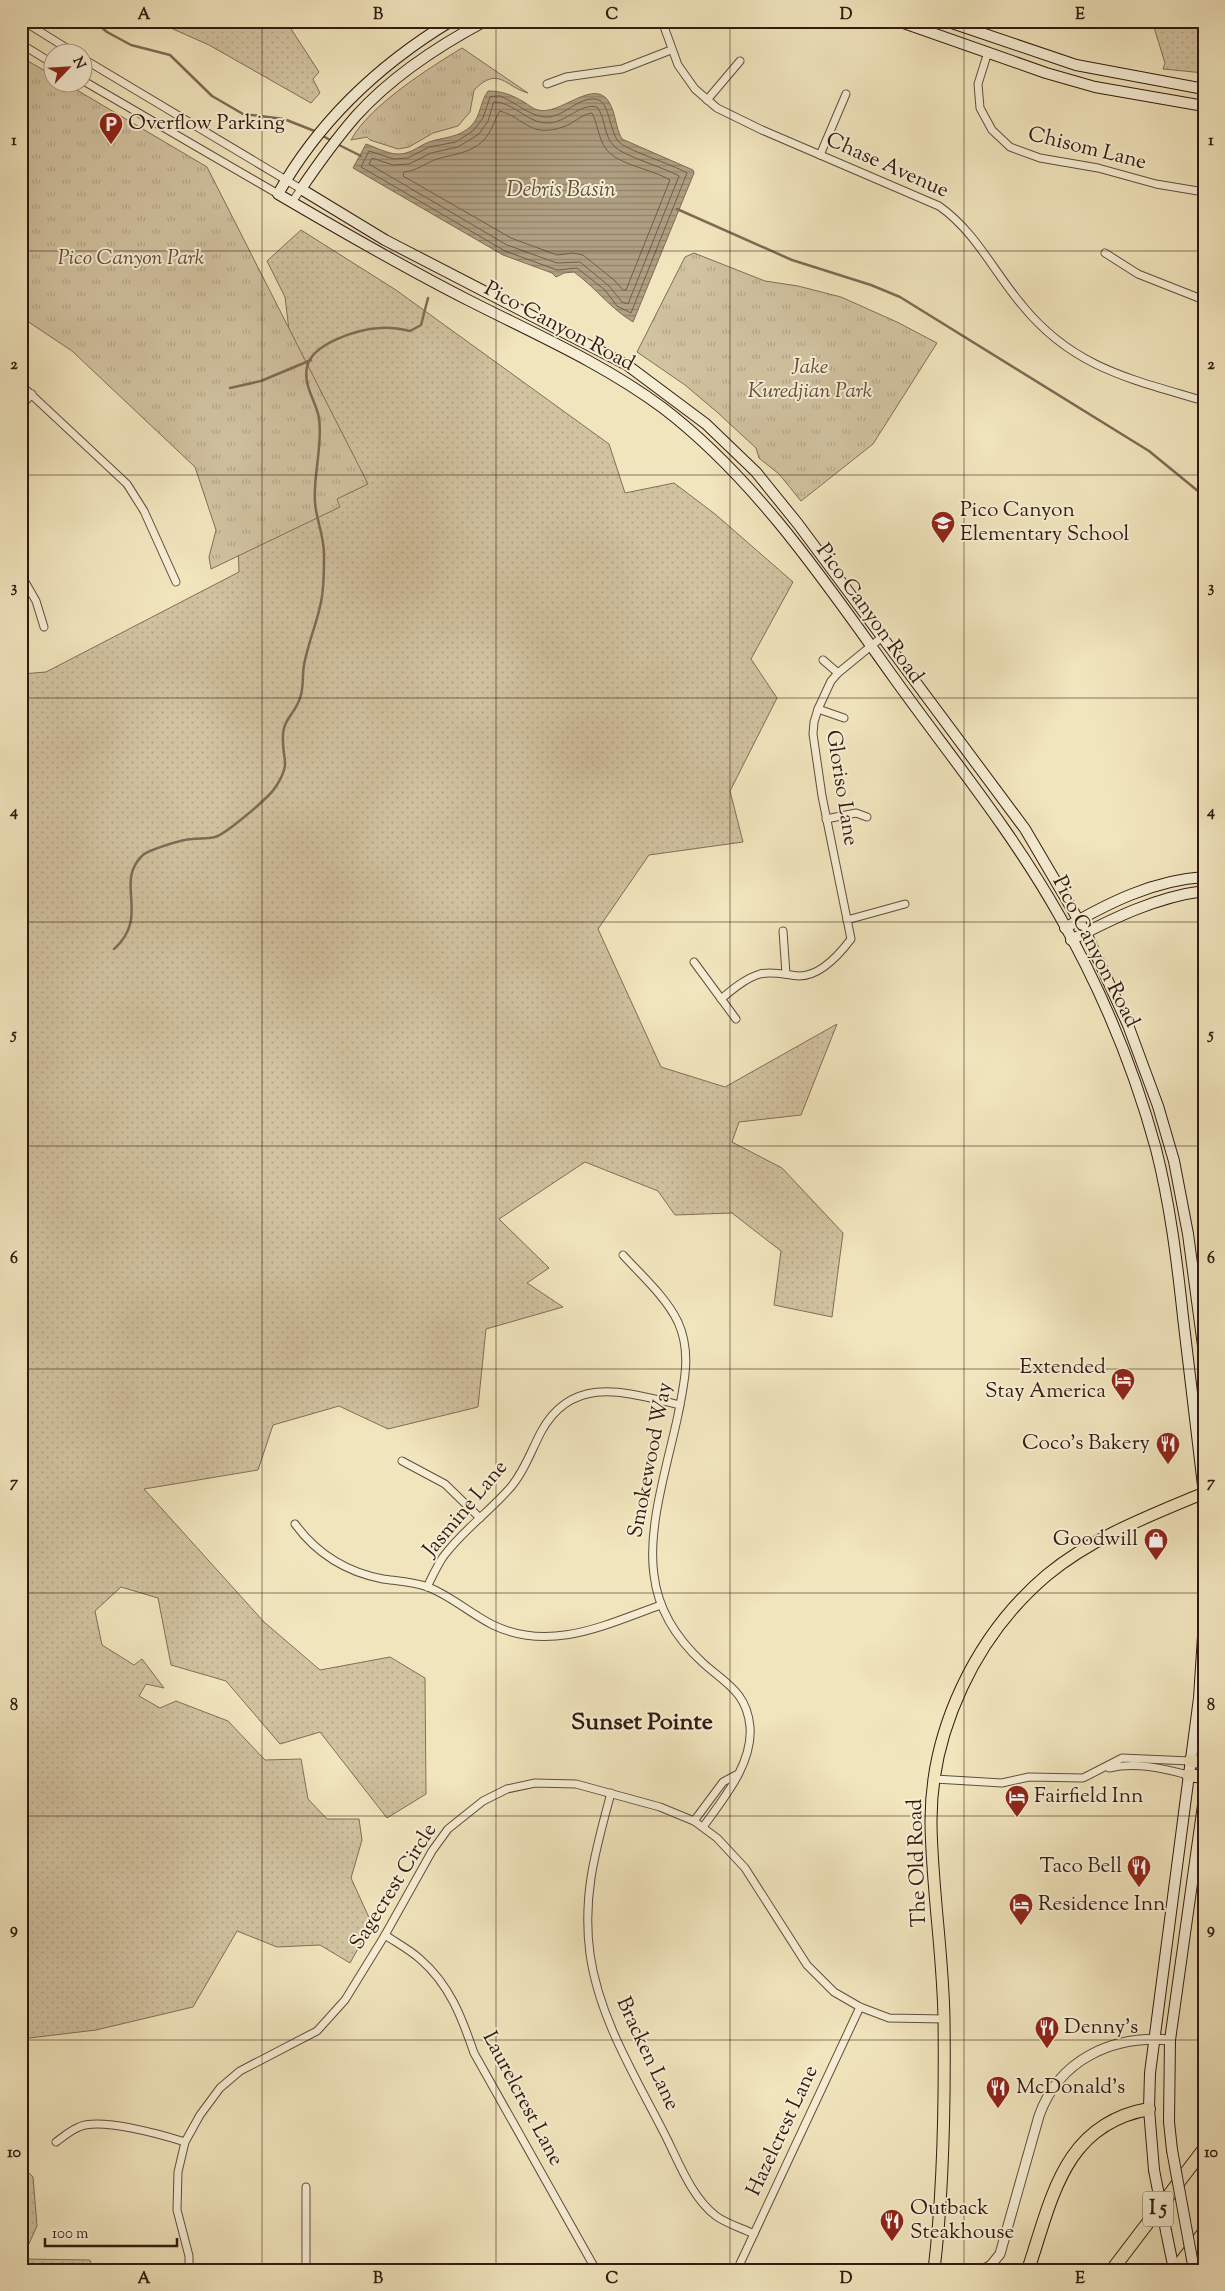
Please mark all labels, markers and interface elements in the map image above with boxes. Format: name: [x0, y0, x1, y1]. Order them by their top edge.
text: A: [138, 4, 151, 27]
text: B: [373, 4, 383, 27]
text: C: [606, 4, 619, 27]
text: D: [840, 4, 853, 27]
text: E: [1075, 4, 1085, 27]
north arrow: [42, 42, 92, 92]
text: N: [67, 54, 89, 73]
place label: Overflow Parking: [128, 109, 285, 139]
parking icon: Overflow Parking: [98, 111, 124, 145]
street label: Chisom Lane: [1025, 120, 1149, 178]
street label: Chase Avenue: [821, 126, 953, 206]
text: 1: [11, 130, 17, 153]
text: 1: [1208, 130, 1214, 153]
water label: Debris Basin: [506, 175, 616, 207]
park label: Pico Canyon Park: [58, 244, 205, 274]
street label: Pico Canyon Road: [478, 275, 640, 379]
park label: Jake Kuredjian Park: [748, 353, 873, 407]
text: 2: [10, 354, 18, 377]
text: 2: [1207, 354, 1215, 377]
place label: Pico Canyon Elementary School: [960, 496, 1130, 550]
school or university icon: Pico Canyon Elementary School: [930, 510, 956, 544]
street label: Pico Canyon Road: [808, 538, 930, 690]
text: 3: [11, 577, 18, 600]
text: 3: [1208, 577, 1215, 600]
street label: Gloriso Lane: [817, 728, 865, 848]
text: 4: [9, 801, 18, 824]
text: 4: [1206, 801, 1215, 824]
street label: Pico Canyon Road: [1044, 871, 1146, 1033]
text: 5: [9, 1024, 17, 1047]
text: 5: [1206, 1024, 1214, 1047]
text: 6: [10, 1248, 18, 1271]
text: 6: [1207, 1248, 1215, 1271]
place label: Extended Stay America: [985, 1353, 1106, 1407]
hotel icon: Extended Stay America: [1110, 1367, 1136, 1401]
street label: Smokewood Way: [621, 1379, 681, 1540]
place label: Coco's Bakery: [1022, 1429, 1151, 1459]
restaurant icon: Coco's Bakery: [1155, 1431, 1181, 1465]
street label: Jasmine Lane: [416, 1454, 515, 1565]
text: 7: [10, 1472, 19, 1495]
text: 7: [1207, 1472, 1216, 1495]
place label: Goodwill: [1053, 1525, 1138, 1555]
shop icon: Goodwill: [1143, 1527, 1169, 1561]
text: 8: [10, 1695, 18, 1718]
text: 8: [1207, 1695, 1215, 1718]
district label: Sunset Pointe: [571, 1706, 713, 1740]
place label: Fairfield Inn: [1034, 1782, 1144, 1812]
hotel icon: Fairfield Inn: [1004, 1784, 1030, 1818]
street label: The Old Road: [901, 1798, 935, 1928]
street label: Sagecrest Circle: [343, 1818, 445, 1956]
place label: Taco Bell: [1040, 1852, 1122, 1882]
restaurant icon: Taco Bell: [1126, 1854, 1152, 1888]
place label: Residence Inn: [1038, 1890, 1165, 1920]
hotel icon: Residence Inn: [1008, 1892, 1034, 1926]
text: 9: [10, 1919, 18, 1942]
text: 9: [1207, 1919, 1215, 1942]
street label: Bracken Lane: [608, 1992, 686, 2116]
place label: Denny's: [1064, 2013, 1138, 2043]
restaurant icon: Denny's: [1034, 2015, 1060, 2049]
street label: Laurelcrest Lane: [474, 2026, 570, 2172]
street label: Hazelcrest Lane: [740, 2061, 826, 2201]
place label: McDonald's: [1016, 2073, 1125, 2103]
restaurant icon: McDonald's: [985, 2075, 1011, 2109]
text: 10: [7, 2142, 21, 2165]
text: 10: [1204, 2142, 1218, 2165]
road number: I 5: [1143, 2192, 1173, 2226]
place label: Outback Steakhouse: [910, 2194, 1014, 2248]
restaurant icon: Outback Steakhouse: [879, 2208, 905, 2242]
scale bar: [45, 2216, 178, 2248]
text: 100 m: [52, 2224, 89, 2245]
text: A: [138, 2268, 151, 2291]
text: B: [373, 2268, 383, 2291]
text: C: [606, 2268, 619, 2291]
text: D: [840, 2268, 853, 2291]
text: E: [1075, 2268, 1085, 2291]

